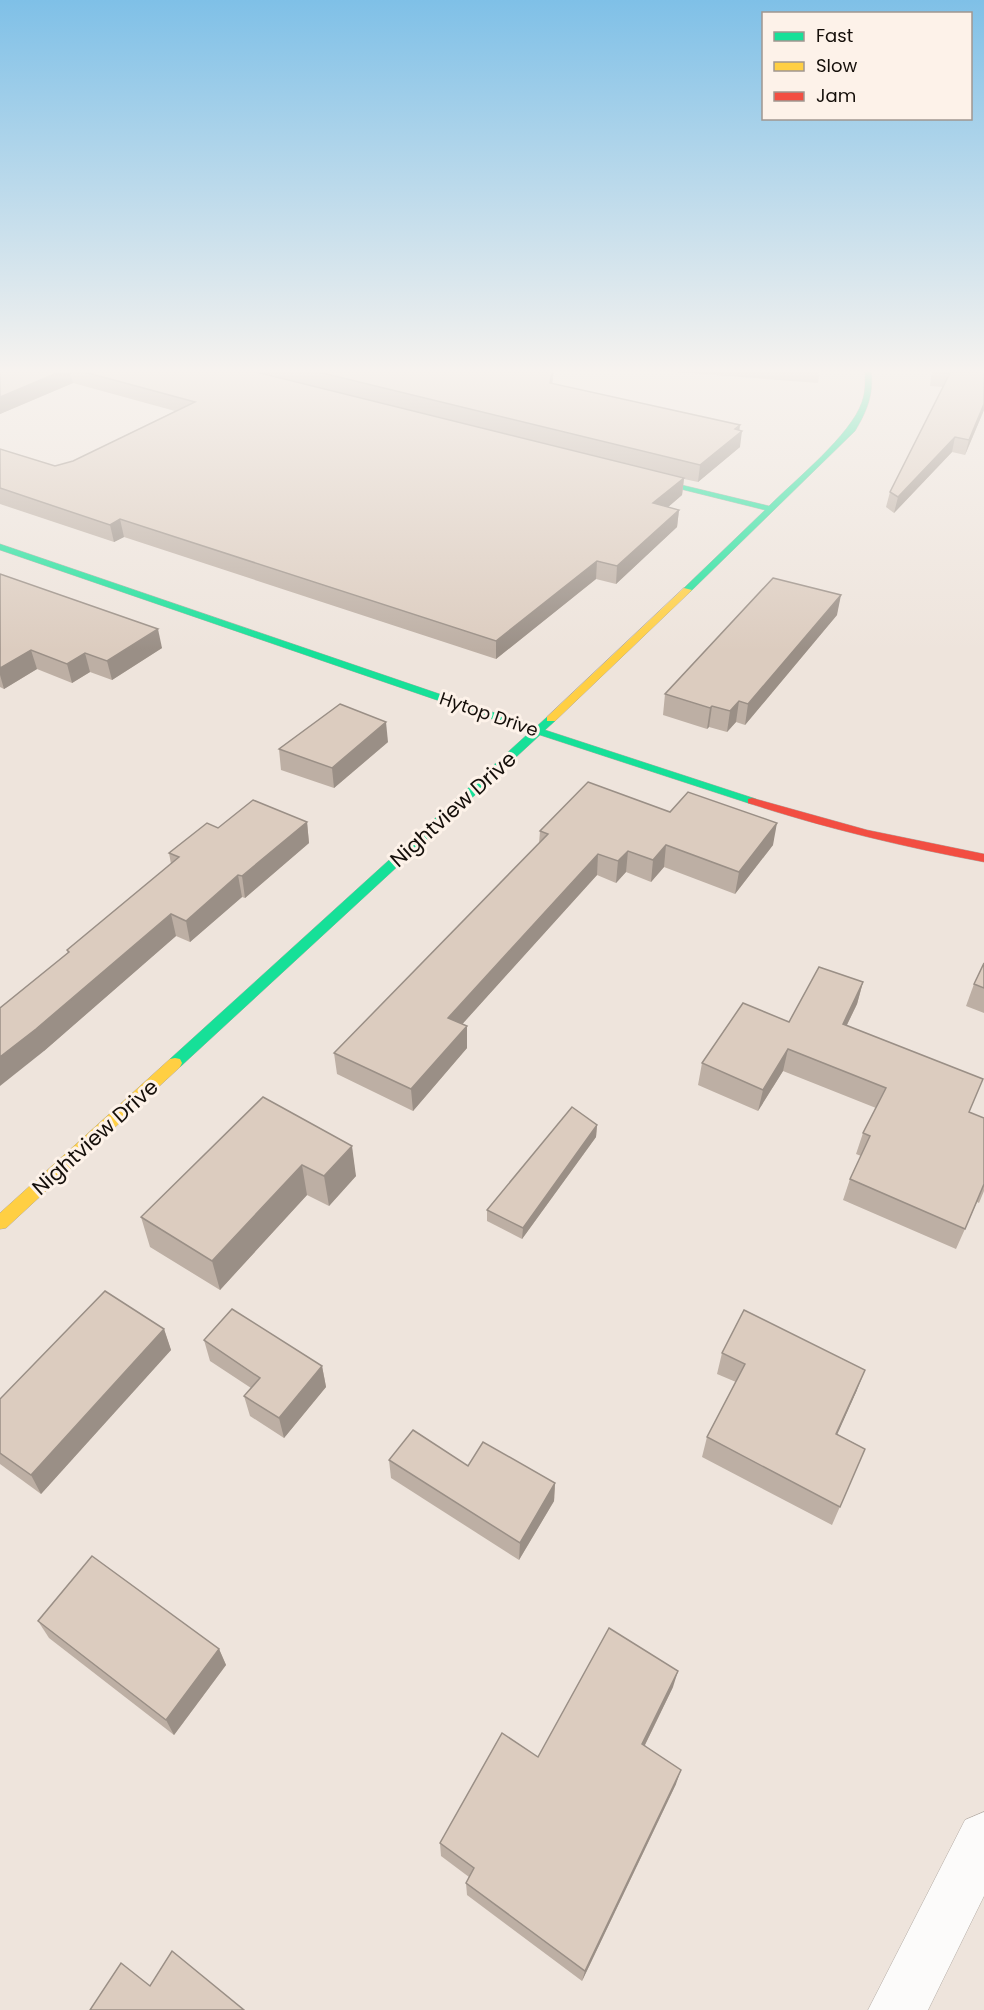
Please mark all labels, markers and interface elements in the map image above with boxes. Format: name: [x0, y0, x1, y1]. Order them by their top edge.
legend: [762, 12, 972, 120]
text: Fast: [816, 23, 853, 48]
text: Slow: [816, 53, 858, 78]
text: Jam: [816, 83, 856, 108]
street label: Hytop Drive: [436, 685, 542, 743]
street label: Nightview Drive: [384, 744, 522, 874]
street label: Nightview Drive: [26, 1072, 164, 1202]

